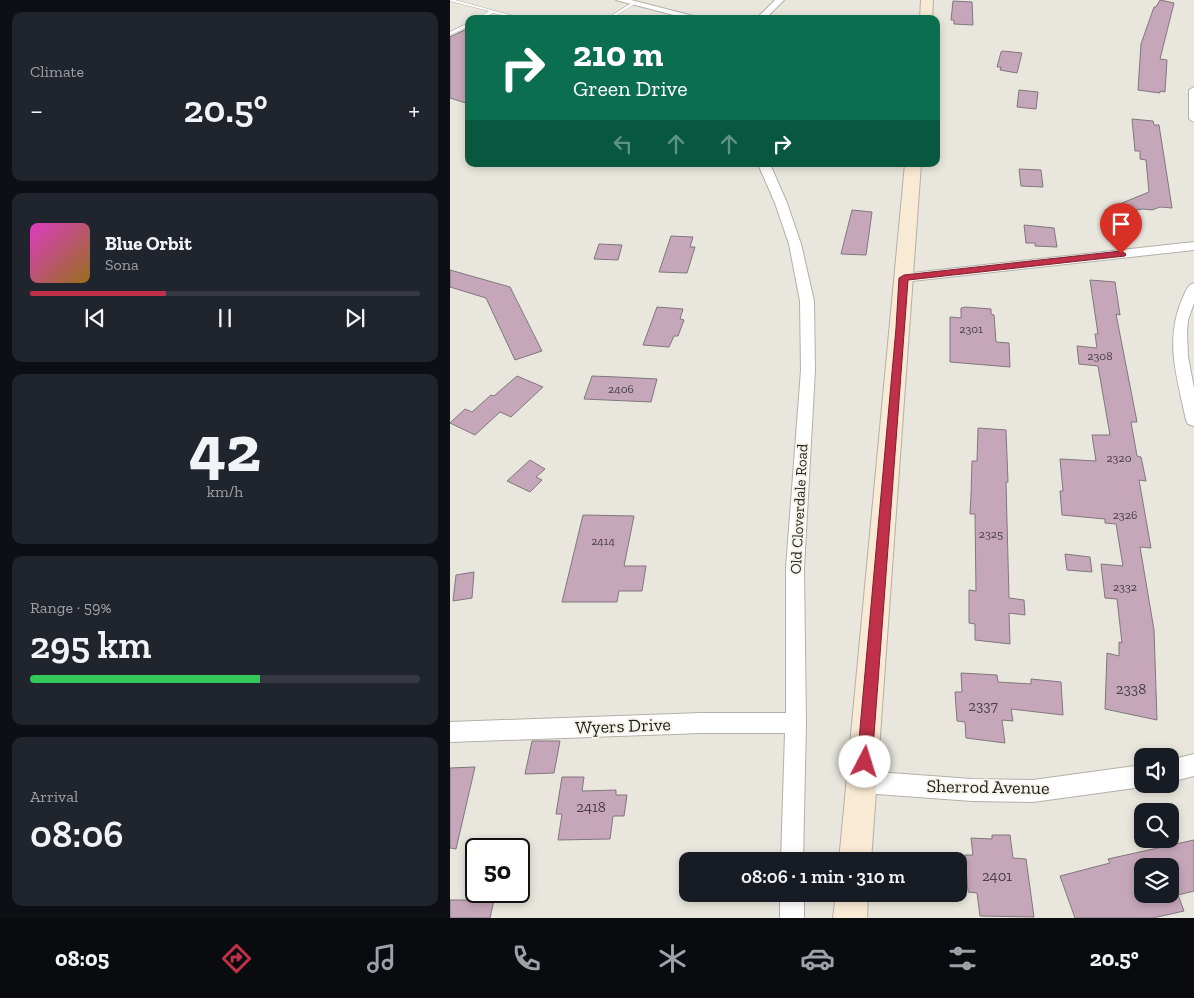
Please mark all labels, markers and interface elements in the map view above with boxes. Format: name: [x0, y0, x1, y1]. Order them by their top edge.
text: 210 m: [573, 33, 663, 75]
icon: right: [490, 35, 555, 100]
text: Climate: [30, 62, 84, 81]
text: Green Drive: [573, 75, 688, 102]
text: 20.5°: [183, 86, 268, 132]
text: −: [30, 94, 43, 127]
text: +: [408, 94, 420, 127]
icon: left: [609, 130, 637, 158]
icon: ahead: [662, 130, 690, 158]
icon: ahead: [715, 130, 743, 158]
icon: right: [768, 130, 796, 158]
pin: [1100, 203, 1142, 254]
icon: arrive: [1107, 210, 1135, 238]
text: Blue Orbit: [105, 232, 192, 255]
text: Sona: [105, 255, 139, 274]
icon: previous: [81, 304, 109, 332]
icon: pause: [211, 304, 239, 332]
icon: next: [341, 304, 369, 332]
house number: 2301: [959, 322, 983, 336]
house number: 2308: [1087, 349, 1113, 363]
house number: 2406: [608, 382, 634, 396]
text: 42: [189, 410, 261, 488]
street label: Old Cloverdale Road: [787, 443, 811, 575]
house number: 2320: [1106, 451, 1132, 465]
text: km/h: [207, 482, 243, 501]
house number: 2326: [1113, 508, 1137, 522]
house number: 2325: [979, 527, 1003, 541]
house number: 2414: [591, 534, 615, 548]
house number: 2332: [1113, 580, 1137, 594]
text: Range · 59%: [30, 598, 112, 617]
text: 295 km: [30, 622, 151, 668]
house number: 2338: [1116, 680, 1146, 698]
house number: 2337: [968, 697, 998, 715]
street label: Wyers Drive: [575, 713, 671, 739]
position arrow: [838, 735, 890, 787]
map controls: [1134, 748, 1179, 903]
button: sound: [1134, 748, 1179, 793]
street label: Sherrod Avenue: [926, 775, 1050, 799]
text: Arrival: [30, 787, 78, 806]
house number: 2418: [576, 798, 606, 816]
button: search: [1134, 803, 1179, 848]
text: 08:06: [30, 811, 124, 857]
speed limit sign: 50: [465, 838, 530, 903]
button: layers: [1134, 858, 1179, 903]
text: 08:06 · 1 min · 310 m: [741, 865, 905, 888]
house number: 2401: [982, 867, 1012, 885]
icon: directions: [219, 941, 254, 976]
icon: music: [364, 941, 399, 976]
icon: phone: [509, 941, 544, 976]
icon: climate: [655, 941, 690, 976]
icon: car: [800, 941, 835, 976]
icon: filters: [945, 941, 980, 976]
text: 08:05: [55, 945, 109, 972]
text: 20.5°: [1090, 945, 1139, 972]

